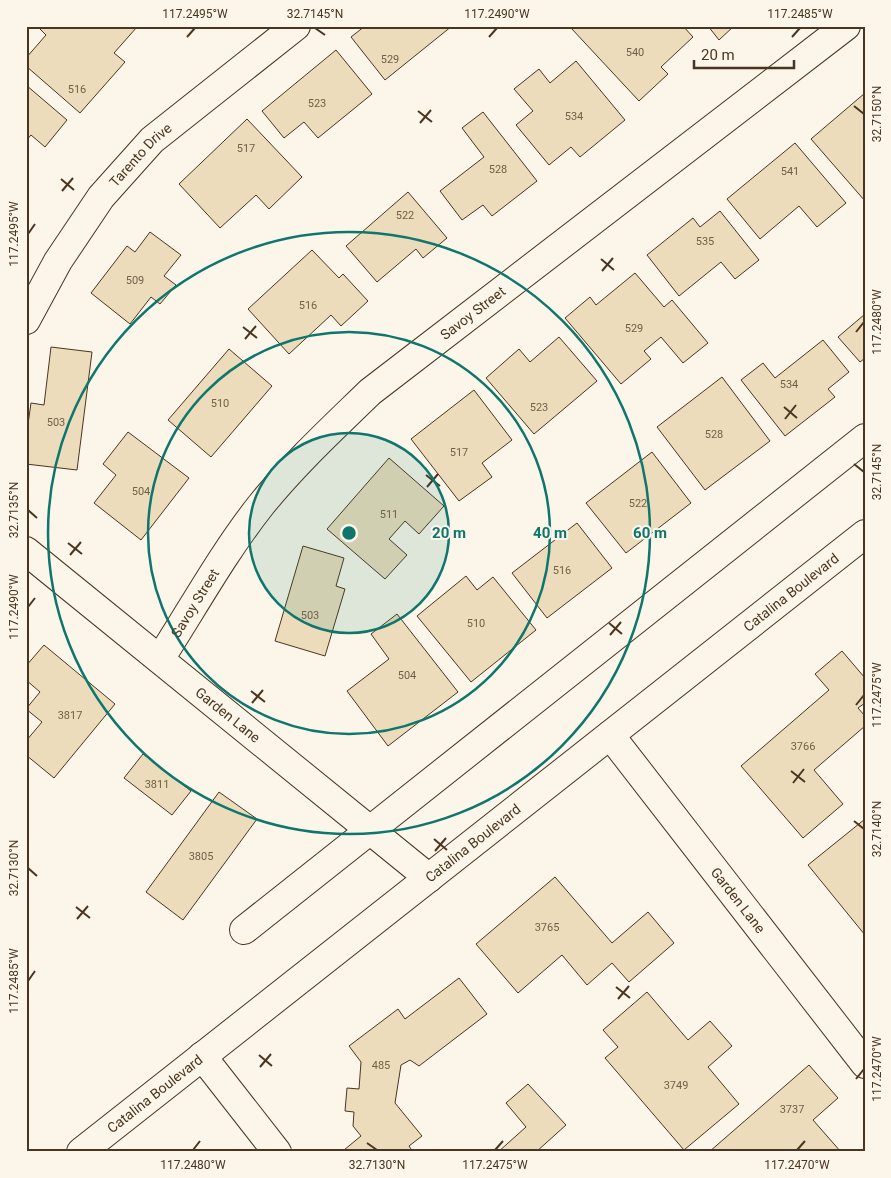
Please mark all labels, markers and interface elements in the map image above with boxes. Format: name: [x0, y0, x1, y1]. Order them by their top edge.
text: 117.2495°W: [162, 7, 228, 21]
text: 32.7145°N: [287, 7, 343, 21]
text: 117.2490°W: [464, 7, 530, 21]
text: 117.2485°W: [767, 7, 833, 21]
scale bar: [694, 38, 794, 70]
house number: 540: [626, 46, 644, 59]
text: 20 m: [701, 46, 735, 64]
house number: 529: [381, 53, 399, 66]
house number: 516: [68, 83, 86, 96]
text: 32.7150°N: [870, 86, 884, 142]
house number: 523: [308, 97, 326, 110]
house number: 534: [565, 110, 583, 123]
street label: Tarento Drive: [106, 120, 175, 190]
house number: 517: [237, 142, 255, 155]
house number: 528: [489, 163, 507, 176]
house number: 541: [781, 165, 799, 178]
text: 117.2495°W: [7, 201, 21, 267]
house number: 522: [396, 209, 414, 222]
house number: 535: [696, 235, 714, 248]
house number: 509: [126, 274, 144, 287]
street label: Savoy Street: [437, 283, 509, 343]
text: 117.2480°W: [870, 289, 884, 355]
house number: 516: [299, 299, 317, 312]
house number: 529: [625, 322, 643, 335]
house number: 534: [780, 378, 798, 391]
house number: 510: [211, 397, 229, 410]
house number: 523: [530, 401, 548, 414]
house number: 503: [47, 416, 65, 429]
house number: 528: [705, 428, 723, 441]
text: 32.7145°N: [870, 444, 884, 500]
house number: 517: [450, 446, 468, 459]
text: 32.7135°N: [7, 482, 21, 538]
house number: 504: [132, 485, 150, 498]
house number: 522: [629, 497, 647, 510]
house number: 511: [380, 508, 398, 521]
centre of rings: [340, 524, 358, 542]
text: 20 m: [432, 524, 466, 542]
text: 40 m: [533, 524, 567, 542]
text: 60 m: [633, 524, 667, 542]
street label: Catalina Boulevard: [740, 550, 842, 635]
house number: 516: [553, 564, 571, 577]
street label: Savoy Street: [168, 565, 222, 640]
text: 117.2490°W: [7, 574, 21, 640]
house number: 503: [301, 609, 319, 622]
house number: 510: [467, 617, 485, 630]
text: 117.2475°W: [870, 662, 884, 728]
house number: 504: [398, 669, 416, 682]
street label: Garden Lane: [192, 684, 263, 746]
house number: 3817: [58, 709, 82, 722]
house number: 3766: [791, 740, 815, 753]
house number: 3811: [145, 778, 169, 791]
street label: Catalina Boulevard: [422, 801, 524, 885]
text: 32.7140°N: [870, 801, 884, 857]
text: 32.7130°N: [7, 840, 21, 896]
house number: 3805: [189, 850, 213, 863]
street label: Garden Lane: [708, 864, 768, 936]
house number: 3765: [535, 921, 559, 934]
text: 117.2485°W: [7, 948, 21, 1014]
text: 117.2470°W: [870, 1036, 884, 1102]
street label: Catalina Boulevard: [104, 1051, 206, 1136]
house number: 485: [372, 1059, 390, 1072]
house number: 3749: [664, 1079, 688, 1092]
house number: 3737: [780, 1103, 804, 1116]
text: 117.2480°W: [160, 1158, 226, 1172]
text: 32.7130°N: [349, 1158, 405, 1172]
text: 117.2475°W: [462, 1158, 528, 1172]
text: 117.2470°W: [764, 1158, 830, 1172]

